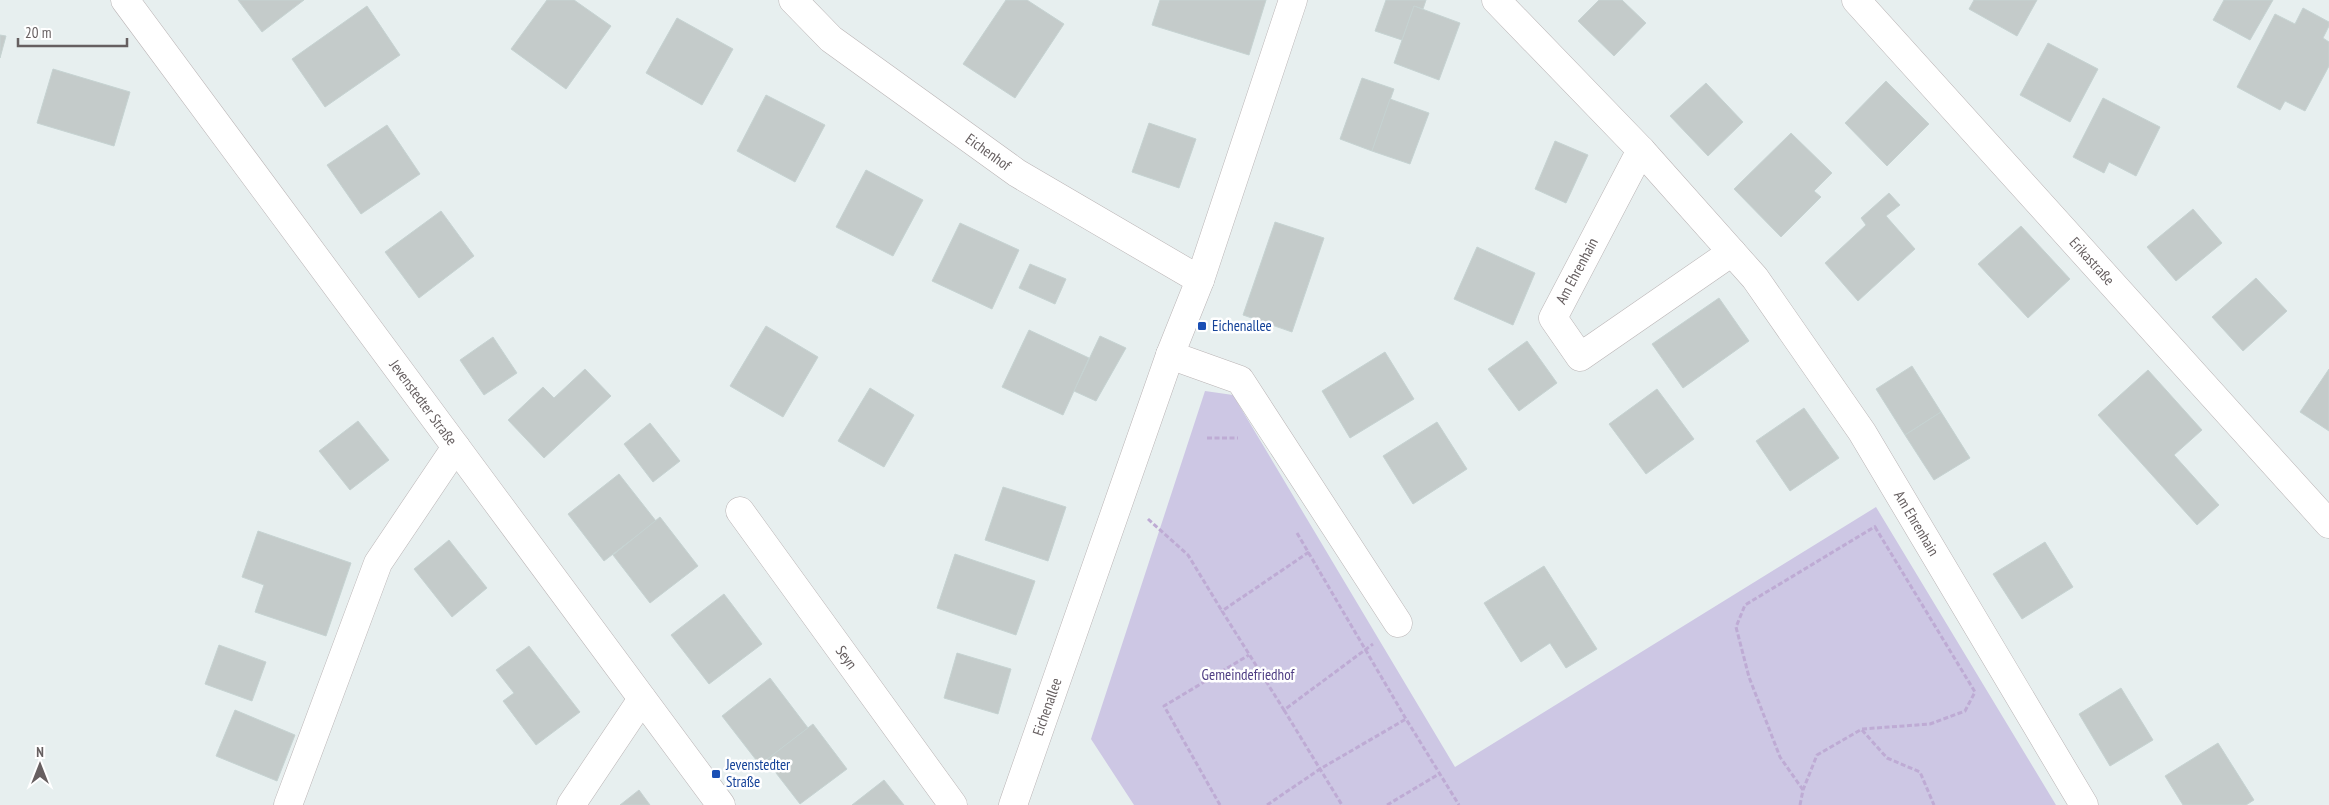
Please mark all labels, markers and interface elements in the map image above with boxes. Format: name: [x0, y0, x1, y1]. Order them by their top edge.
scale bar: [18, 15, 126, 47]
text: 20 m: [25, 23, 51, 42]
street label: Eichenhof: [962, 129, 1016, 175]
street label: Erikastraße: [2066, 233, 2119, 289]
street label: Am Ehrenhain: [1551, 234, 1602, 307]
place label: Eichenallee: [1212, 316, 1272, 335]
marker: Eichenallee: [1196, 320, 1208, 332]
street label: Jevenstedter Straße: [385, 355, 461, 449]
street label: Am Ehrenhain: [1890, 487, 1944, 559]
street label: Seyn: [832, 642, 862, 673]
park label: Gemeindefriedhof: [1202, 665, 1296, 684]
street label: Eichenallee: [1028, 675, 1066, 738]
north arrow: [15, 740, 65, 790]
text: N: [36, 743, 44, 761]
place label: Jevenstedter Straße: [725, 755, 791, 791]
marker: Jevenstedter Straße: [710, 768, 722, 780]

